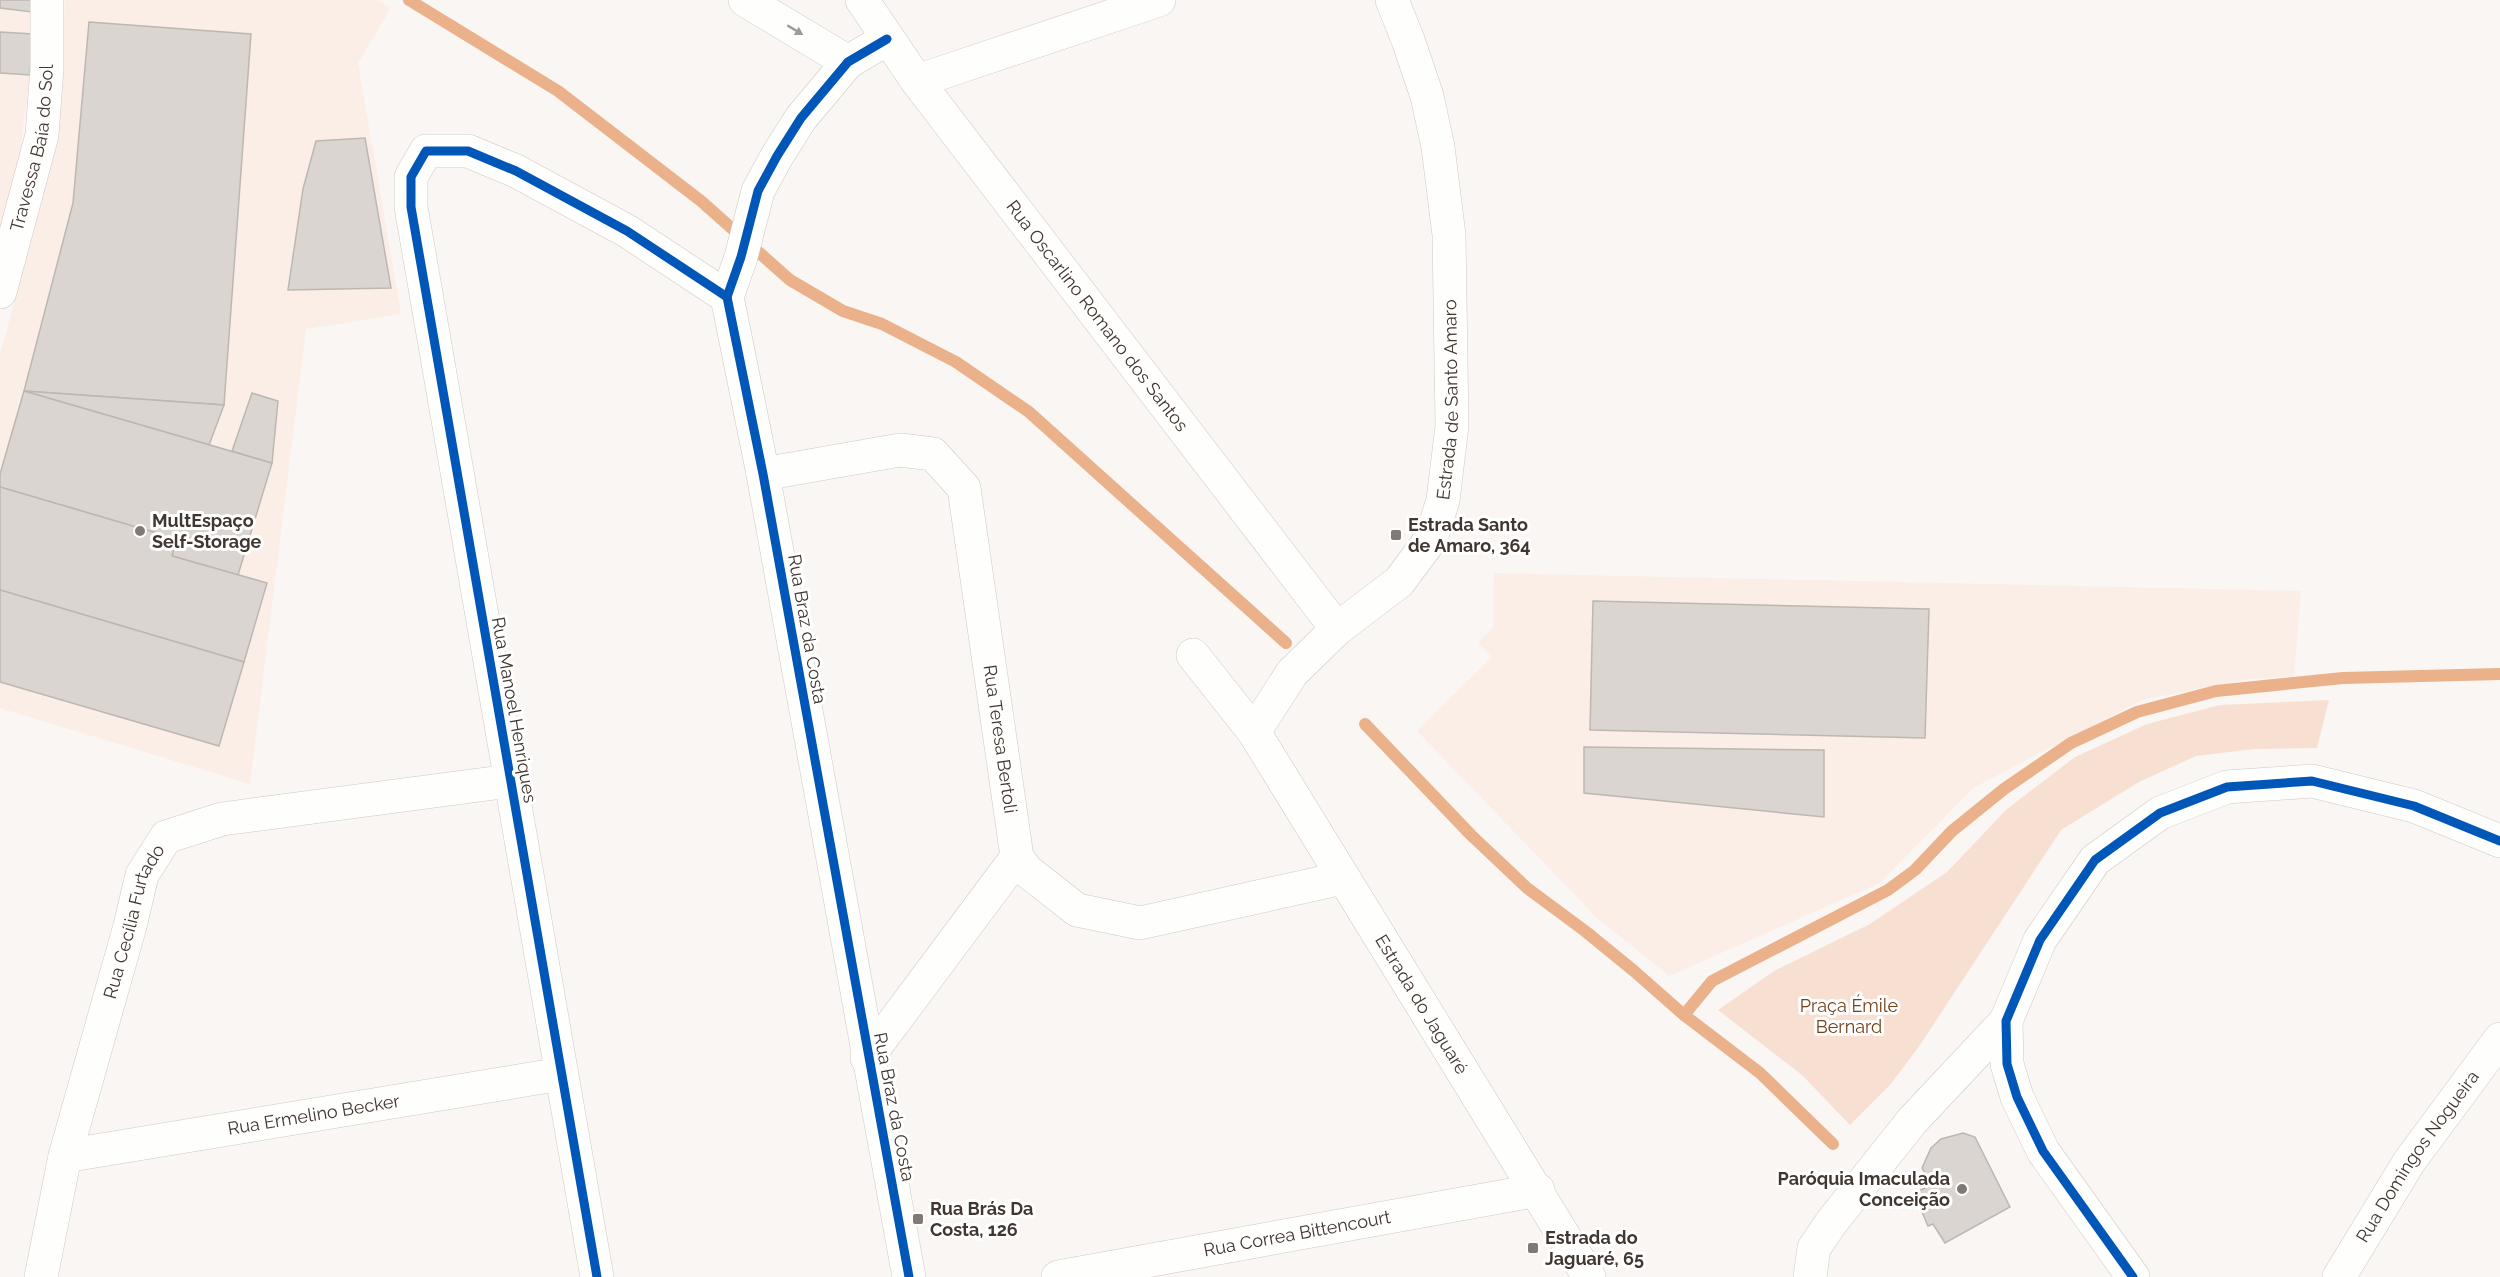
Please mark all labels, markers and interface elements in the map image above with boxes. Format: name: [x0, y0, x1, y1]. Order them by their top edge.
one-way arrow: [787, 25, 803, 36]
street label: Travessa Baía do Sol: [6, 65, 57, 234]
street label: Rua Oscarlino Romano dos Santos: [1002, 196, 1193, 436]
street label: Estrada de Santo Amaro: [1432, 299, 1462, 501]
place label: MultEspaço Self-Storage: [152, 510, 262, 552]
place label: Estrada Santo de Amaro, 364: [1408, 514, 1531, 556]
marker: MultEspaço Self-Storage: [133, 524, 147, 538]
marker: Estrada Santo de Amaro, 364: [1389, 528, 1403, 542]
street label: Rua Braz da Costa: [784, 553, 831, 705]
street label: Rua Manoel Henriques: [488, 615, 541, 805]
street label: Rua Teresa Bertoli: [980, 663, 1022, 815]
street label: Rua Cecília Furtado: [99, 840, 169, 1001]
street label: Estrada do Jaguaré: [1371, 931, 1473, 1078]
park label: Praça Émile Bernard: [1800, 994, 1899, 1037]
street label: Rua Braz da Costa: [870, 1031, 919, 1183]
street label: Rua Domingos Nogueira: [2352, 1066, 2483, 1246]
street label: Rua Ermelino Becker: [226, 1090, 402, 1139]
place label: Paróquia Imaculada Conceição: [1778, 1168, 1950, 1210]
marker: Paróquia Imaculada Conceição: [1955, 1182, 1969, 1196]
place label: Rua Brás Da Costa, 126: [930, 1198, 1033, 1240]
street label: Rua Correa Bittencourt: [1202, 1206, 1392, 1260]
marker: Rua Brás Da Costa, 126: [911, 1212, 925, 1226]
place label: Estrada do Jaguaré, 65: [1545, 1227, 1644, 1269]
marker: Estrada do Jaguaré, 65: [1526, 1241, 1540, 1255]

